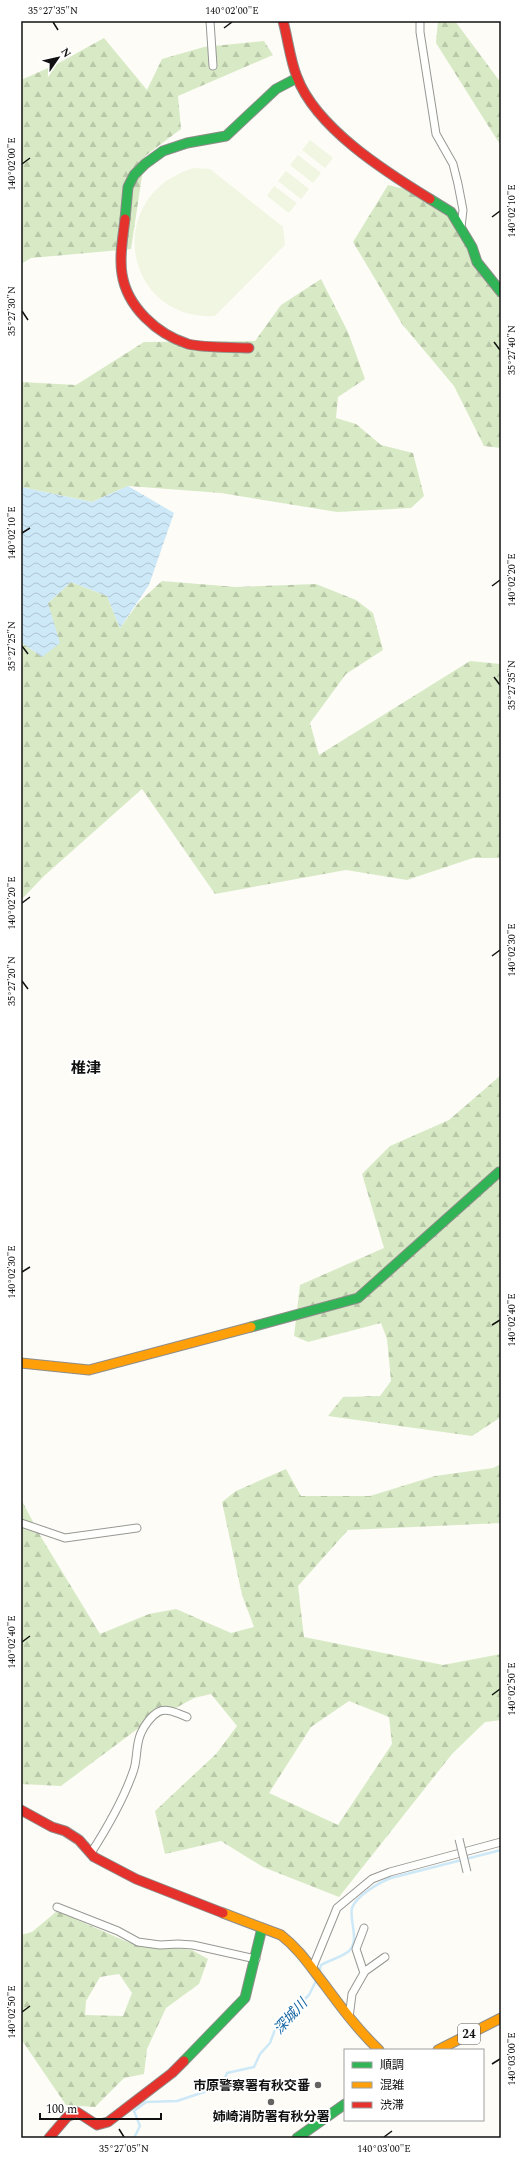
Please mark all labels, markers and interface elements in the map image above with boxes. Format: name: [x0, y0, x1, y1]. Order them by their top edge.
text: 35°27'35"N: [28, 3, 78, 19]
text: 140°02'00"E: [205, 3, 259, 19]
north arrow: [38, 38, 78, 78]
text: N: [56, 44, 75, 61]
text: 140°02'00"E: [4, 137, 20, 191]
text: 140°02'10"E: [504, 184, 520, 238]
text: 35°27'30"N: [4, 286, 20, 336]
text: 35°27'40"N: [504, 325, 520, 375]
text: 140°02'10"E: [4, 506, 20, 560]
text: 140°02'20"E: [504, 553, 520, 607]
text: 35°27'25"N: [4, 621, 20, 671]
text: 35°27'35"N: [504, 660, 520, 710]
text: 140°02'20"E: [4, 876, 20, 930]
text: 140°02'30"E: [504, 923, 520, 977]
text: 35°27'20"N: [4, 956, 20, 1006]
district label: 椎津: [71, 1057, 101, 1080]
text: 140°02'30"E: [4, 1245, 20, 1299]
text: 140°02'40"E: [504, 1293, 520, 1347]
text: 140°02'40"E: [4, 1615, 20, 1669]
text: 140°02'50"E: [504, 1662, 520, 1716]
text: 140°02'50"E: [4, 1985, 20, 2039]
water label: 深城川: [269, 1992, 314, 2039]
road number: 24: [458, 2024, 480, 2044]
text: 140°03'00"E: [504, 2032, 520, 2086]
legend: [344, 2049, 484, 2121]
text: 順調: [380, 2056, 404, 2075]
place label: 市原警察署有秋交番: [193, 2076, 310, 2096]
text: 混雑: [380, 2076, 404, 2095]
marker: 市原警察署有秋交番: [313, 2080, 323, 2090]
scale bar: [40, 2095, 161, 2121]
text: 渋滞: [380, 2096, 404, 2115]
marker: 姉崎消防署有秋分署: [266, 2097, 276, 2107]
text: 100 m: [46, 2100, 77, 2119]
place label: 姉崎消防署有秋分署: [212, 2107, 330, 2127]
text: 35°27'05"N: [99, 2141, 149, 2157]
text: 140°03'00"E: [357, 2141, 411, 2157]

